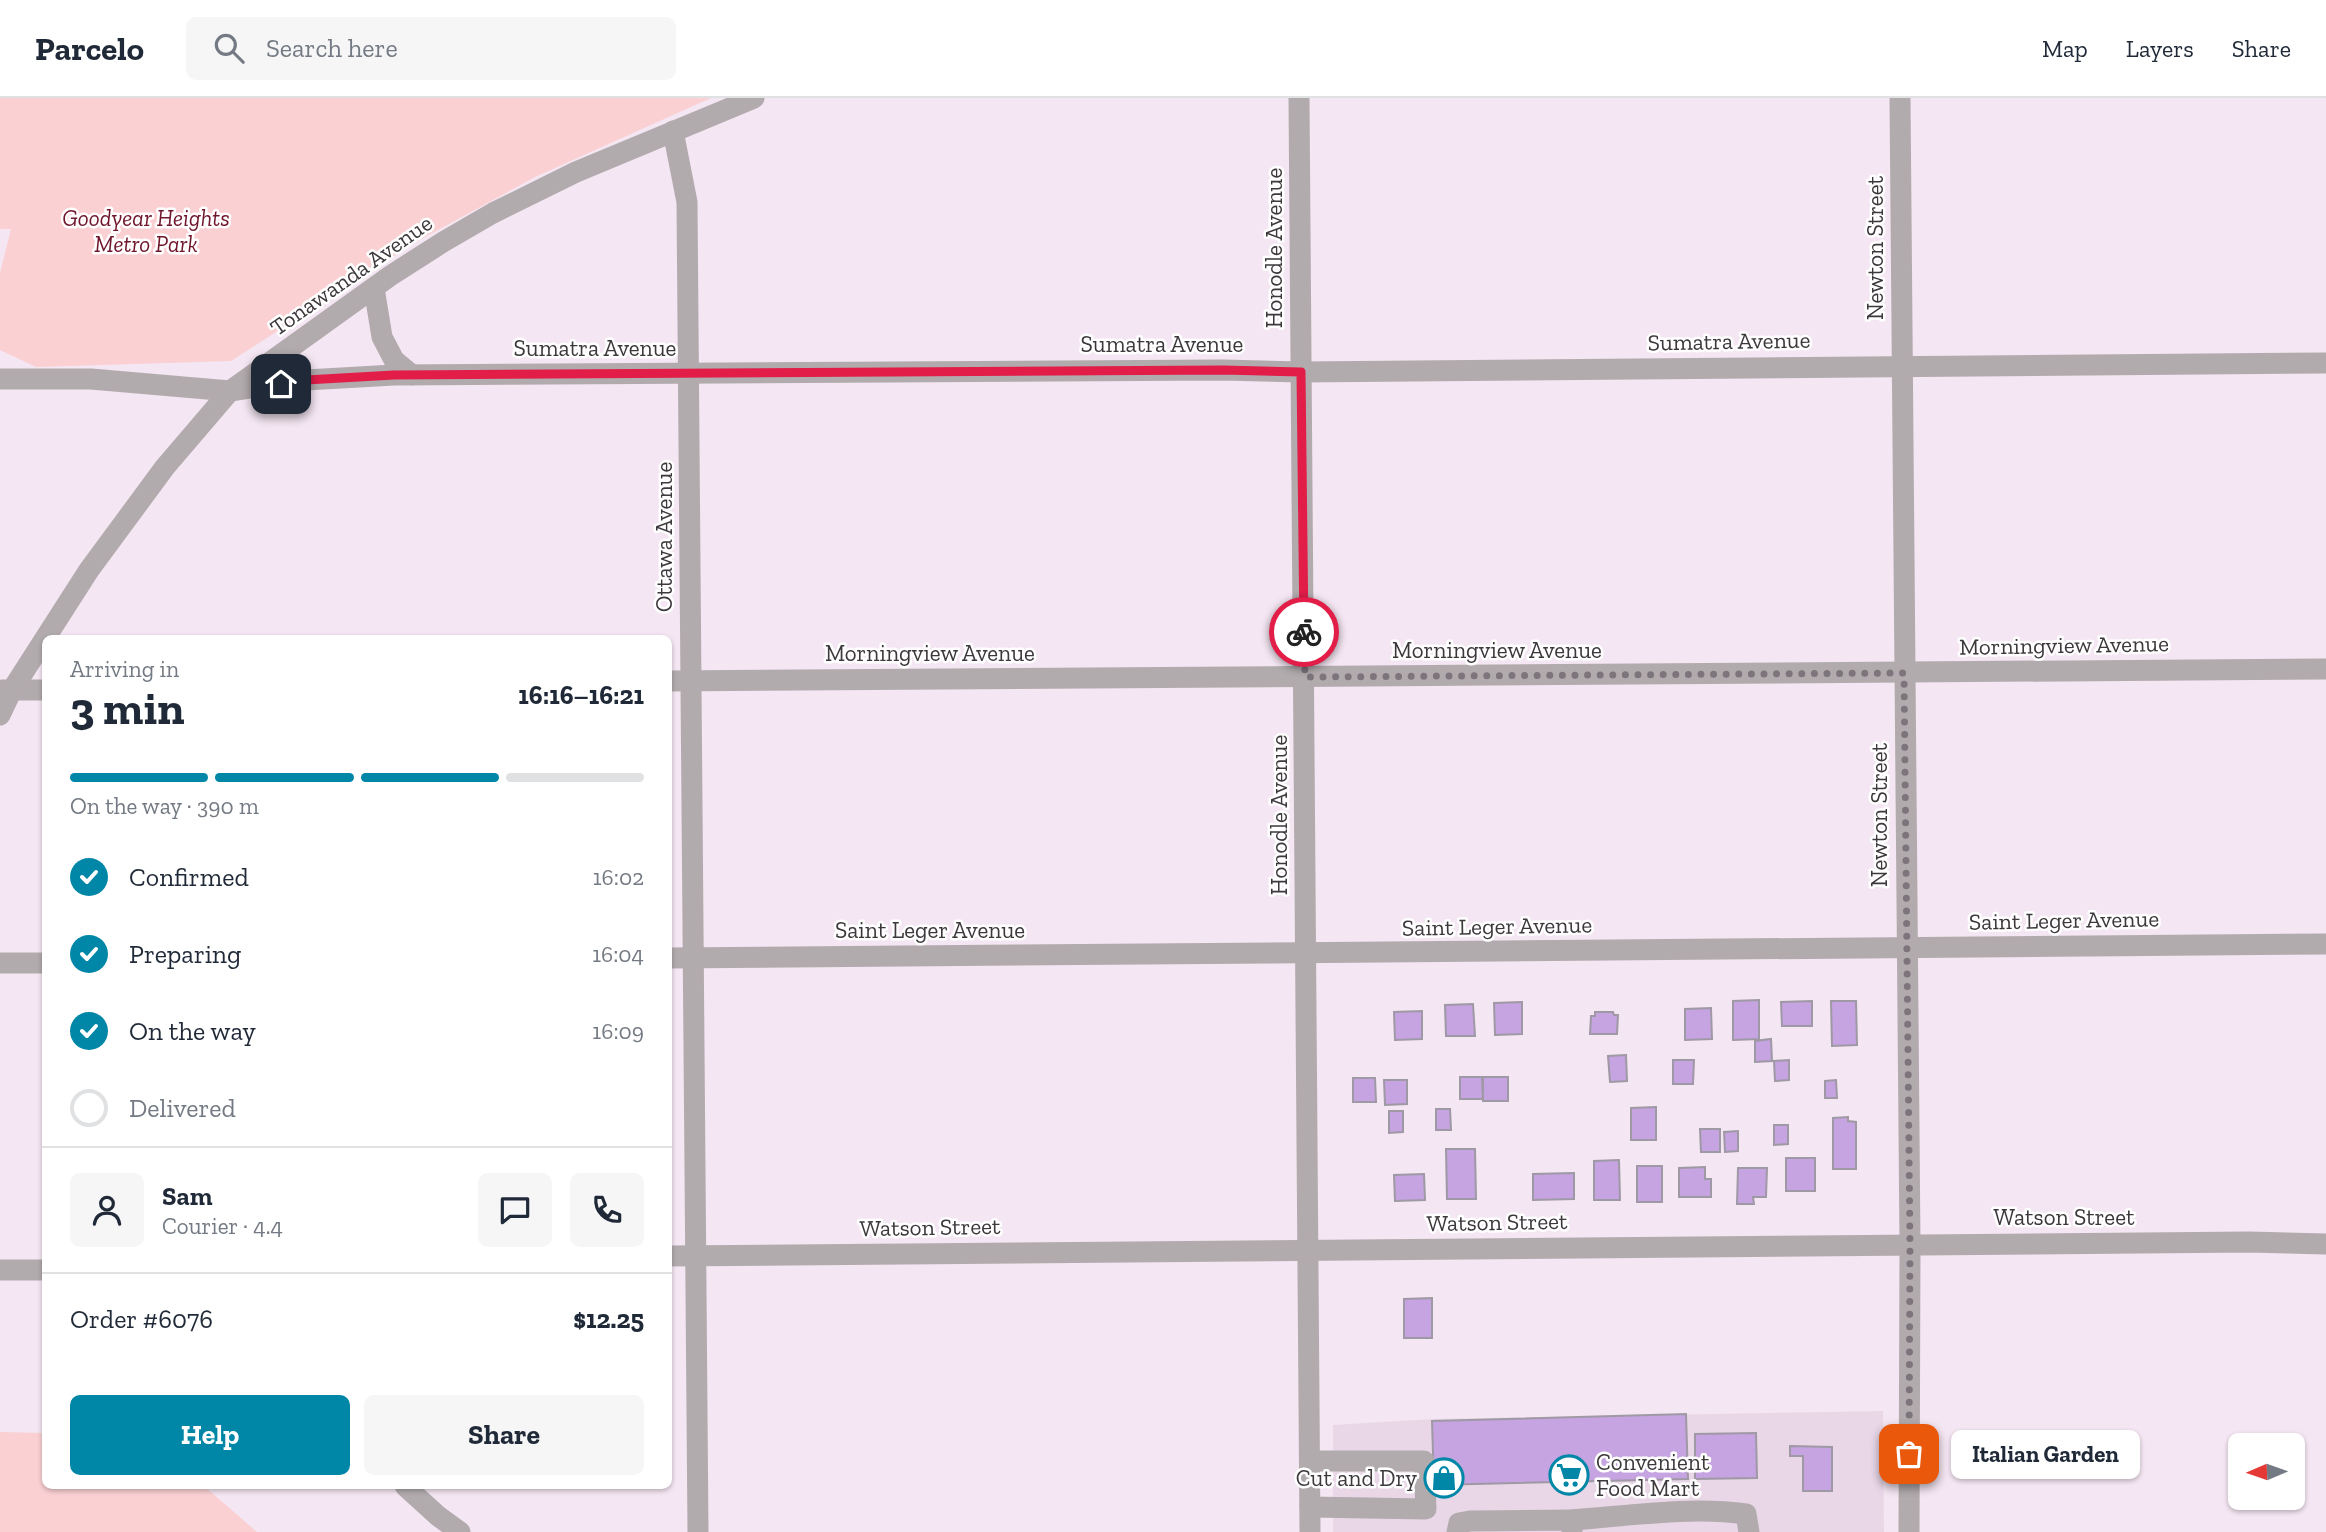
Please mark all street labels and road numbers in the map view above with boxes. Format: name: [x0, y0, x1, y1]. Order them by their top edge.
street label: Honodle Avenue: [1260, 168, 1288, 328]
street label: Newton Street: [1861, 176, 1889, 320]
street label: Tonawanda Avenue: [265, 209, 437, 341]
street label: Sumatra Avenue: [1647, 326, 1811, 356]
street label: Sumatra Avenue: [1081, 330, 1243, 358]
street label: Sumatra Avenue: [514, 334, 676, 362]
street label: Ottawa Avenue: [650, 462, 678, 612]
street label: Morningview Avenue: [1959, 629, 2169, 661]
street label: Morningview Avenue: [1392, 636, 1602, 664]
street label: Morningview Avenue: [825, 639, 1035, 667]
street label: Honodle Avenue: [1265, 735, 1293, 895]
street label: Newton Street: [1865, 743, 1893, 887]
street label: Saint Leger Avenue: [1969, 904, 2159, 936]
street label: Saint Leger Avenue: [1402, 910, 1592, 942]
street label: Saint Leger Avenue: [835, 916, 1025, 944]
street label: Watson Street: [1994, 1203, 2135, 1231]
street label: Watson Street: [1426, 1207, 1568, 1237]
street label: Watson Street: [859, 1212, 1001, 1242]

